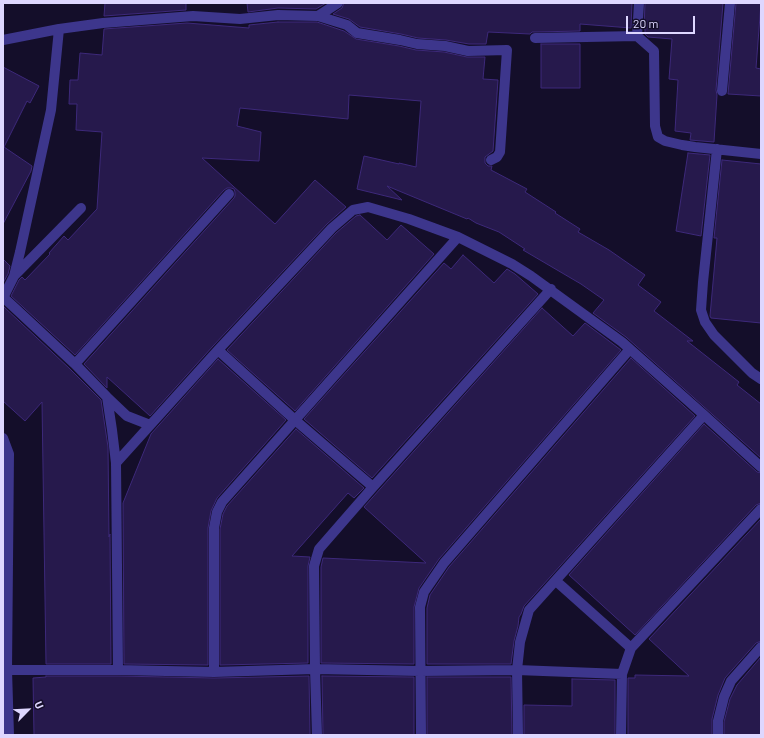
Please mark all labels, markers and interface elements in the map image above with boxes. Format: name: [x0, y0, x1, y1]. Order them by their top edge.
scale bar: [628, 8, 697, 34]
text: 20 m: [633, 16, 659, 30]
north arrow: [8, 690, 48, 730]
text: U: [32, 699, 47, 711]

